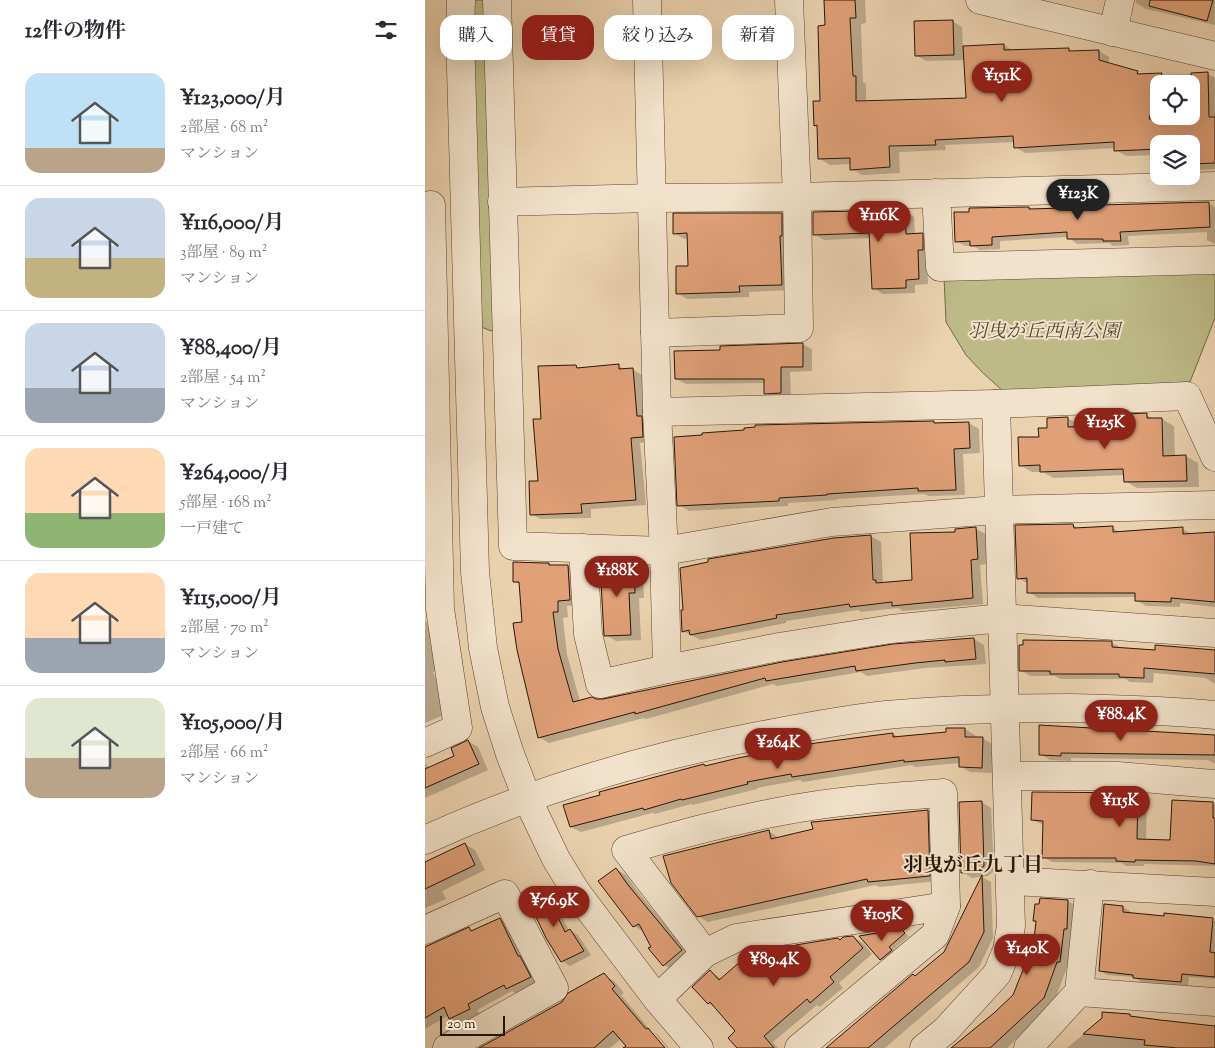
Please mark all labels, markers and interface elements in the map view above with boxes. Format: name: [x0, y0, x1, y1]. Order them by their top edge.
chip: 購入: [440, 15, 512, 60]
chip: 賃貸: [522, 15, 594, 60]
chip: 絞り込み: [604, 15, 712, 60]
chip: 新着: [722, 15, 794, 60]
icon: filters: [372, 16, 400, 44]
text: 12件の物件: [25, 17, 126, 47]
pin: ¥151K: [967, 61, 1037, 103]
text: ¥151K: [983, 65, 1021, 88]
map controls: [1150, 75, 1200, 185]
button: locate: [1150, 75, 1200, 125]
text: ¥123,000/月: [180, 84, 286, 114]
icon: home: [65, 93, 125, 153]
text: 2部屋 · 68 m²: [180, 117, 268, 140]
button: layers: [1150, 135, 1200, 185]
text: マンション: [180, 143, 259, 166]
pin: ¥123K: [1043, 178, 1113, 221]
text: ¥123K: [1057, 183, 1099, 206]
pin: ¥116K: [844, 200, 914, 243]
text: ¥116K: [859, 205, 899, 228]
text: ¥116,000/月: [180, 209, 285, 239]
icon: home: [65, 218, 125, 278]
text: 3部屋 · 89 m²: [180, 242, 267, 265]
text: マンション: [180, 268, 259, 291]
park label: 羽曳が丘西南公園: [968, 319, 1123, 346]
text: ¥88,400/月: [180, 334, 282, 364]
icon: home: [65, 343, 125, 403]
text: 2部屋 · 54 m²: [180, 367, 266, 390]
text: マンション: [180, 393, 259, 416]
pin: ¥125K: [1070, 408, 1140, 450]
text: ¥125K: [1085, 412, 1125, 435]
text: ¥264,000/月: [180, 459, 290, 489]
icon: home: [65, 468, 125, 528]
text: 5部屋 · 168 m²: [180, 492, 272, 515]
text: 一戸建て: [180, 518, 244, 541]
pin: ¥188K: [582, 556, 652, 598]
text: ¥188K: [595, 560, 639, 583]
text: ¥115,000/月: [180, 584, 282, 614]
icon: home: [65, 593, 125, 653]
text: 2部屋 · 70 m²: [180, 617, 269, 640]
text: マンション: [180, 643, 259, 666]
pin: ¥88.4K: [1080, 700, 1162, 742]
text: ¥88.4K: [1096, 704, 1146, 727]
text: ¥105,000/月: [180, 709, 285, 739]
icon: home: [65, 718, 125, 778]
pin: ¥264K: [743, 728, 813, 770]
text: ¥264K: [756, 732, 800, 755]
text: 2部屋 · 66 m²: [180, 742, 268, 765]
text: マンション: [180, 768, 259, 791]
pin: ¥115K: [1085, 786, 1155, 828]
text: ¥115K: [1101, 790, 1139, 813]
district label: 羽曳が丘九丁目: [903, 852, 1043, 881]
pin: ¥76.9K: [513, 886, 595, 928]
text: ¥76.9K: [529, 890, 579, 913]
pin: ¥105K: [847, 900, 917, 942]
text: ¥105K: [861, 904, 903, 927]
pin: ¥140K: [992, 934, 1062, 976]
text: ¥140K: [1005, 938, 1049, 961]
pin: ¥89.4K: [733, 944, 815, 987]
text: ¥89.4K: [749, 949, 799, 972]
scale bar: [440, 1013, 505, 1036]
text: 20 m: [447, 1015, 476, 1035]

